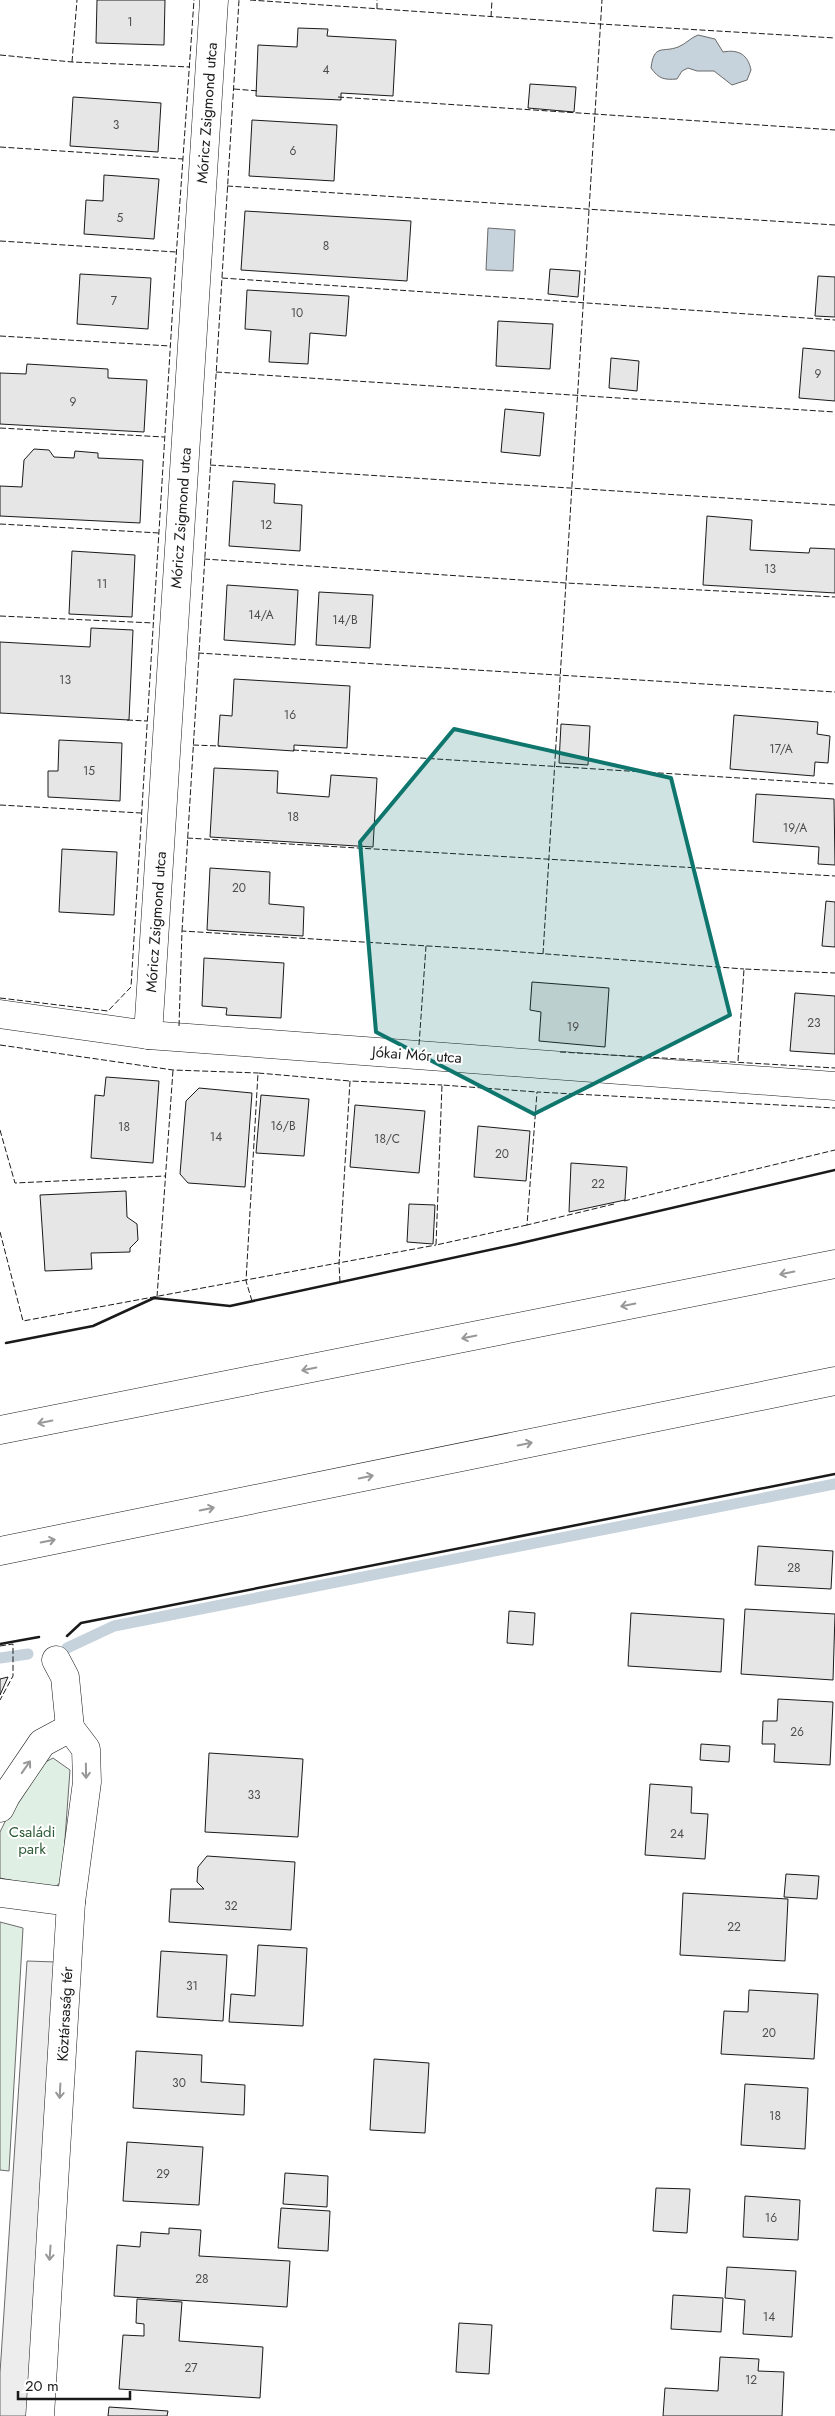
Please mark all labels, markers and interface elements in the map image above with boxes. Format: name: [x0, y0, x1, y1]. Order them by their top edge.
house number: 1: [127, 13, 133, 31]
street label: Móricz Zsigmond utca: [191, 42, 223, 184]
house number: 4: [323, 61, 330, 79]
house number: 3: [113, 116, 120, 134]
house number: 6: [290, 142, 297, 160]
house number: 5: [117, 209, 124, 227]
house number: 8: [323, 237, 329, 255]
house number: 7: [111, 292, 118, 310]
house number: 10: [291, 304, 303, 322]
house number: 9: [815, 365, 822, 383]
house number: 9: [70, 393, 77, 411]
street label: Móricz Zsigmond utca: [165, 447, 197, 589]
house number: 12: [260, 516, 272, 534]
house number: 13: [764, 560, 776, 578]
house number: 11: [97, 575, 107, 593]
house number: 14/A: [248, 606, 274, 624]
house number: 14/B: [332, 611, 358, 629]
house number: 13: [59, 671, 71, 689]
house number: 16: [284, 706, 296, 724]
house number: 17/A: [769, 740, 793, 758]
house number: 15: [83, 762, 95, 780]
house number: 18: [287, 808, 299, 826]
house number: 19/A: [783, 819, 807, 837]
street label: Móricz Zsigmond utca: [140, 851, 172, 993]
house number: 20: [232, 879, 246, 897]
house number: 23: [807, 1014, 821, 1032]
house number: 19: [567, 1018, 579, 1036]
street label: Jókai Mór utca: [369, 1041, 463, 1069]
house number: 16/B: [270, 1117, 296, 1135]
house number: 18: [118, 1118, 130, 1136]
house number: 14: [210, 1128, 222, 1146]
house number: 18/C: [374, 1130, 400, 1148]
house number: 20: [495, 1145, 509, 1163]
house number: 22: [591, 1175, 605, 1193]
one-way arrow: [780, 1269, 796, 1279]
one-way arrow: [620, 1301, 636, 1311]
one-way arrow: [461, 1333, 477, 1343]
one-way arrow: [302, 1365, 318, 1375]
one-way arrow: [37, 1418, 53, 1427]
one-way arrow: [517, 1439, 533, 1448]
one-way arrow: [358, 1471, 374, 1481]
one-way arrow: [199, 1504, 215, 1513]
one-way arrow: [39, 1536, 55, 1546]
house number: 28: [787, 1559, 801, 1577]
house number: 26: [790, 1723, 804, 1741]
one-way arrow: [21, 1760, 31, 1774]
one-way arrow: [82, 1763, 91, 1779]
house number: 33: [247, 1786, 261, 1804]
park label: Családi park: [9, 1821, 55, 1860]
house number: 24: [670, 1825, 684, 1843]
house number: 32: [224, 1897, 238, 1915]
house number: 22: [727, 1918, 741, 1936]
street label: Köztársaság tér: [52, 1965, 79, 2062]
house number: 31: [186, 1977, 198, 1995]
house number: 20: [762, 2024, 776, 2042]
house number: 30: [172, 2074, 186, 2092]
one-way arrow: [56, 2082, 65, 2098]
house number: 18: [769, 2107, 781, 2125]
house number: 29: [156, 2165, 170, 2183]
house number: 16: [765, 2209, 777, 2227]
one-way arrow: [46, 2245, 55, 2261]
house number: 28: [195, 2270, 209, 2288]
house number: 14: [763, 2308, 775, 2326]
house number: 27: [184, 2359, 198, 2377]
scale bar: [18, 2368, 130, 2400]
house number: 12: [745, 2371, 757, 2389]
text: 20 m: [25, 2375, 59, 2397]

